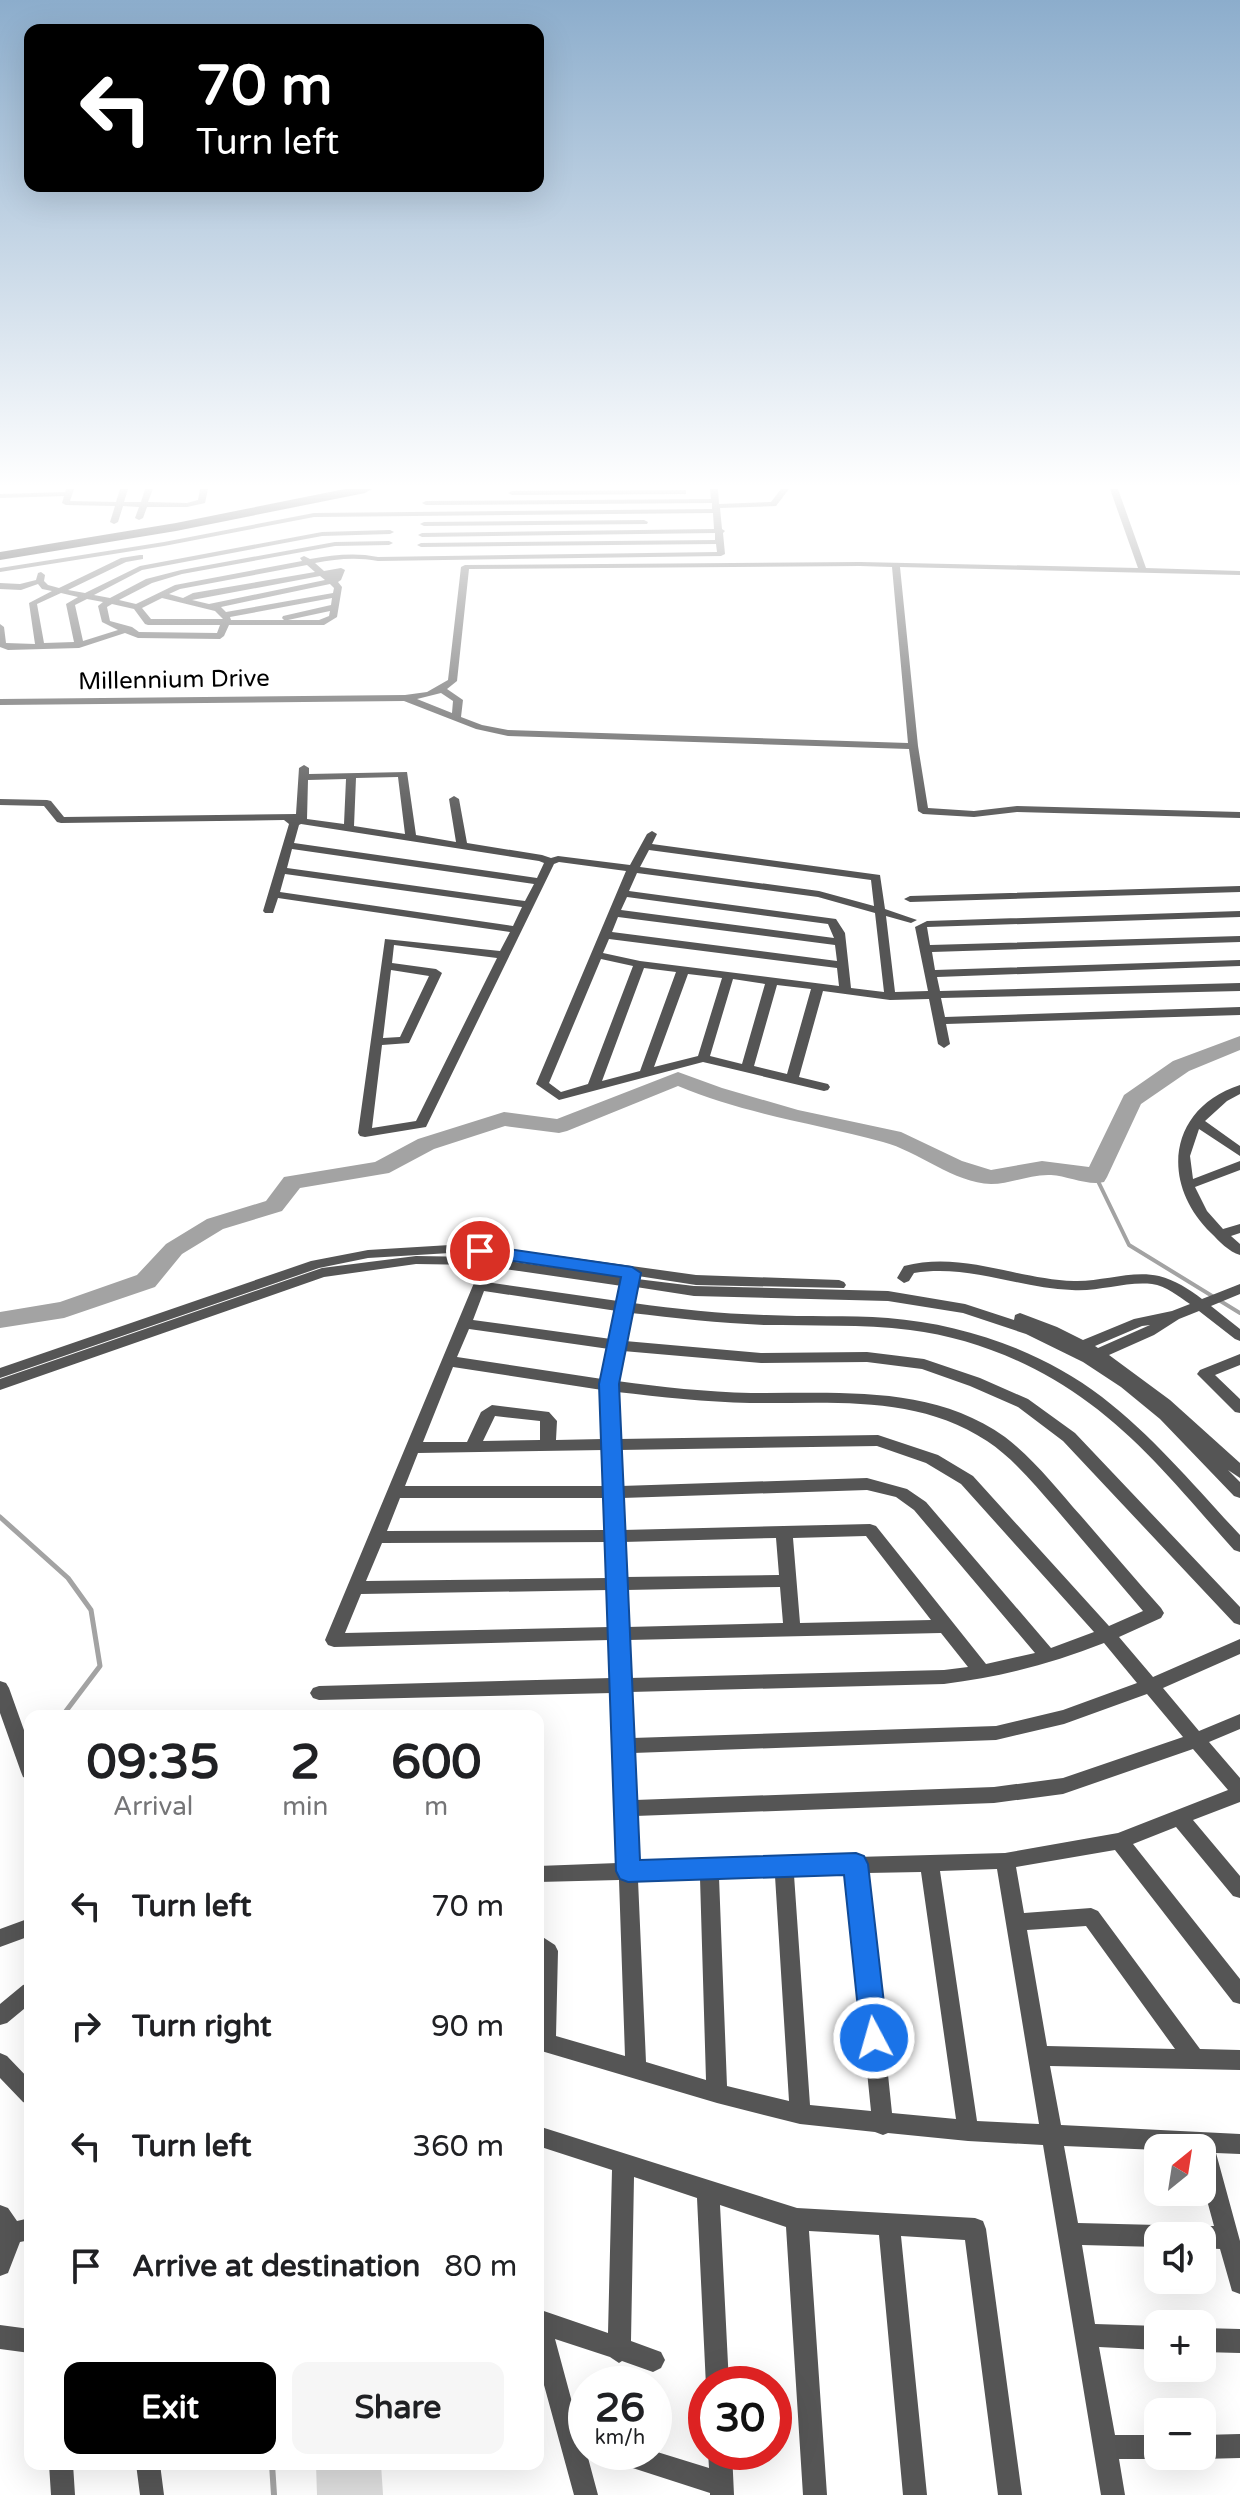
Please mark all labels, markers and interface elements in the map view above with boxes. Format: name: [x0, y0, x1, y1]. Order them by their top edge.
text: 70 m: [196, 53, 332, 120]
icon: left: [64, 56, 168, 160]
text: Turn left: [196, 121, 339, 164]
street label: Millennium Drive: [78, 664, 270, 696]
pin: [446, 1217, 514, 1285]
icon: arrive: [458, 1229, 502, 1273]
text: 09:35: [87, 1734, 220, 1792]
text: 2: [290, 1734, 320, 1792]
text: 600: [391, 1734, 481, 1792]
text: Arrival: [113, 1791, 193, 1822]
text: min: [282, 1791, 328, 1822]
text: m: [424, 1791, 448, 1822]
icon: left: [64, 1884, 108, 1928]
text: Turn left: [132, 1888, 251, 1925]
text: 70 m: [431, 1888, 504, 1925]
position arrow: [832, 1996, 916, 2080]
icon: right: [64, 2004, 108, 2048]
text: Turn right: [132, 2008, 272, 2045]
text: 90 m: [431, 2008, 504, 2045]
icon: left: [64, 2124, 108, 2168]
text: Turn left: [132, 2128, 251, 2165]
text: 360 m: [412, 2128, 504, 2165]
north arrow: [1144, 2134, 1216, 2206]
map controls: [1144, 2134, 1216, 2470]
button: sound: [1144, 2222, 1216, 2294]
icon: arrive: [64, 2244, 108, 2288]
text: Arrive at destination: [132, 2248, 420, 2285]
text: 80 m: [444, 2248, 517, 2285]
button: +: [1144, 2310, 1216, 2382]
button: Exit: [64, 2362, 276, 2454]
button: Share: [292, 2362, 504, 2454]
speed limit sign: 30: [688, 2366, 792, 2470]
text: 26: [595, 2384, 645, 2432]
button: −: [1144, 2398, 1216, 2470]
text: km/h: [595, 2426, 645, 2450]

